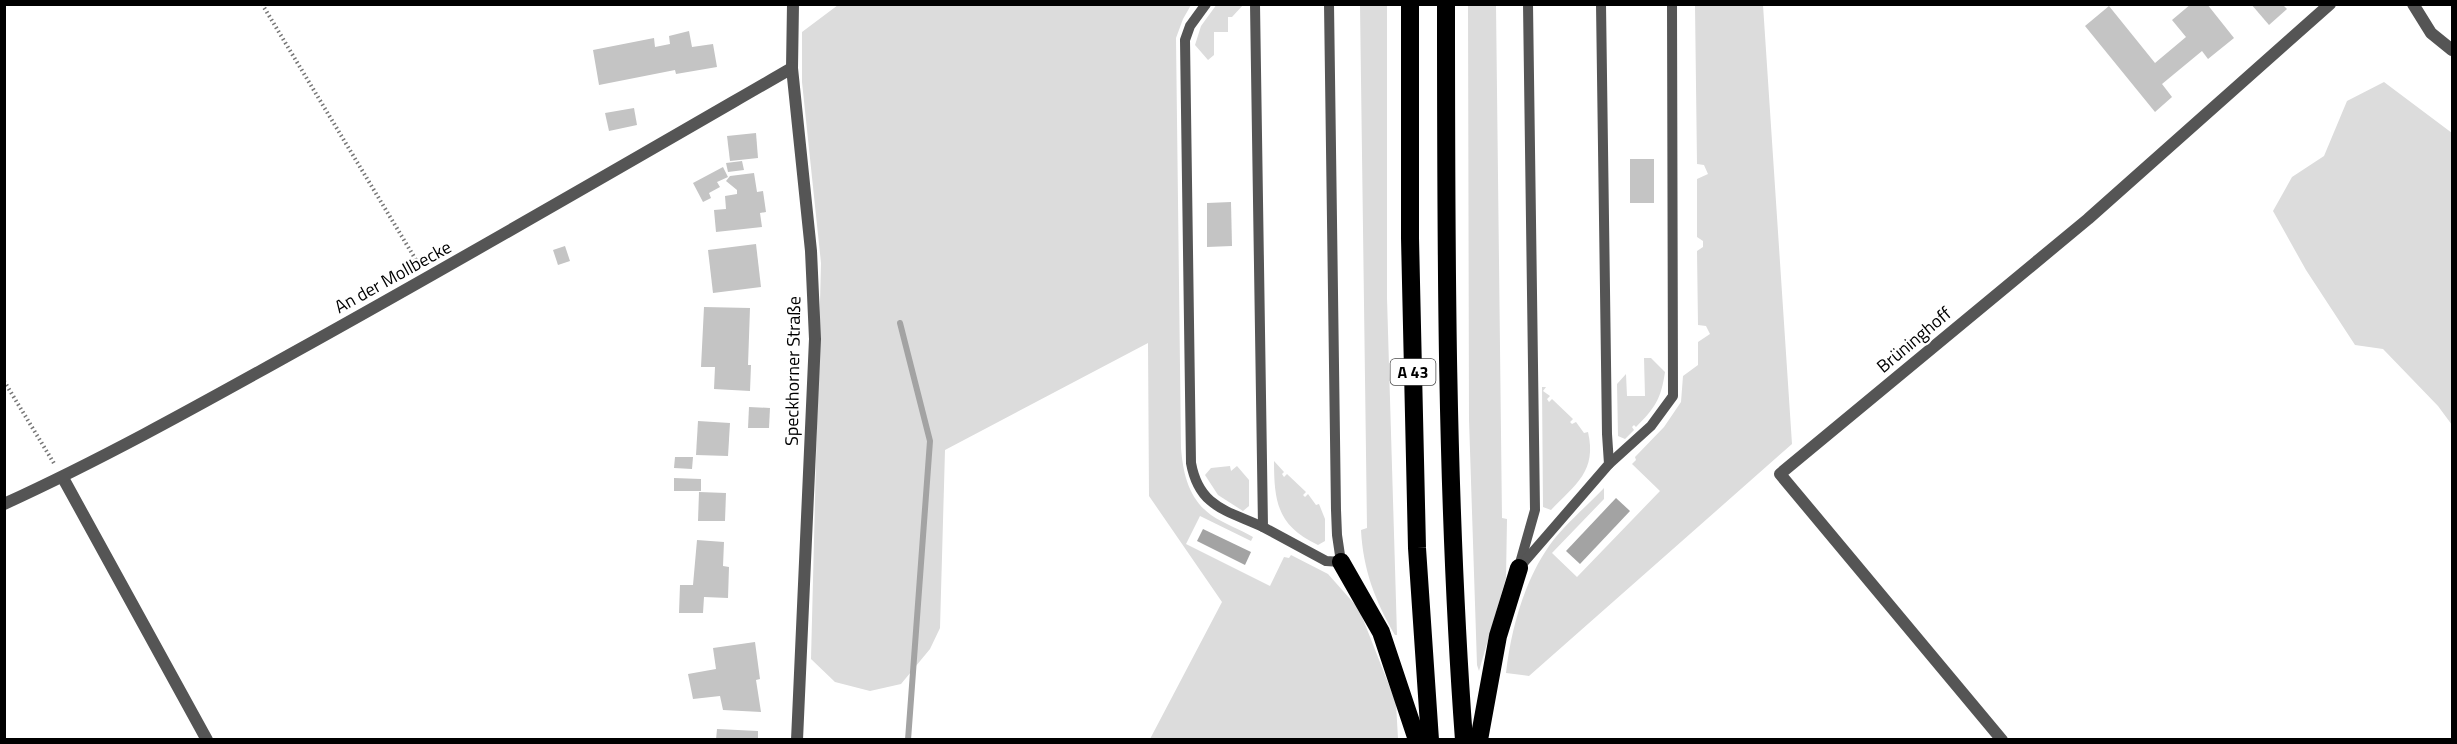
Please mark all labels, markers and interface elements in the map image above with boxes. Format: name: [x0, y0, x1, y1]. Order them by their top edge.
street label: An der Mollbecke: [329, 233, 456, 320]
street label: Speckhorner Straße: [778, 296, 807, 446]
street label: Brüninghoff: [1870, 300, 1957, 379]
road number: A 43: [1390, 359, 1436, 385]

